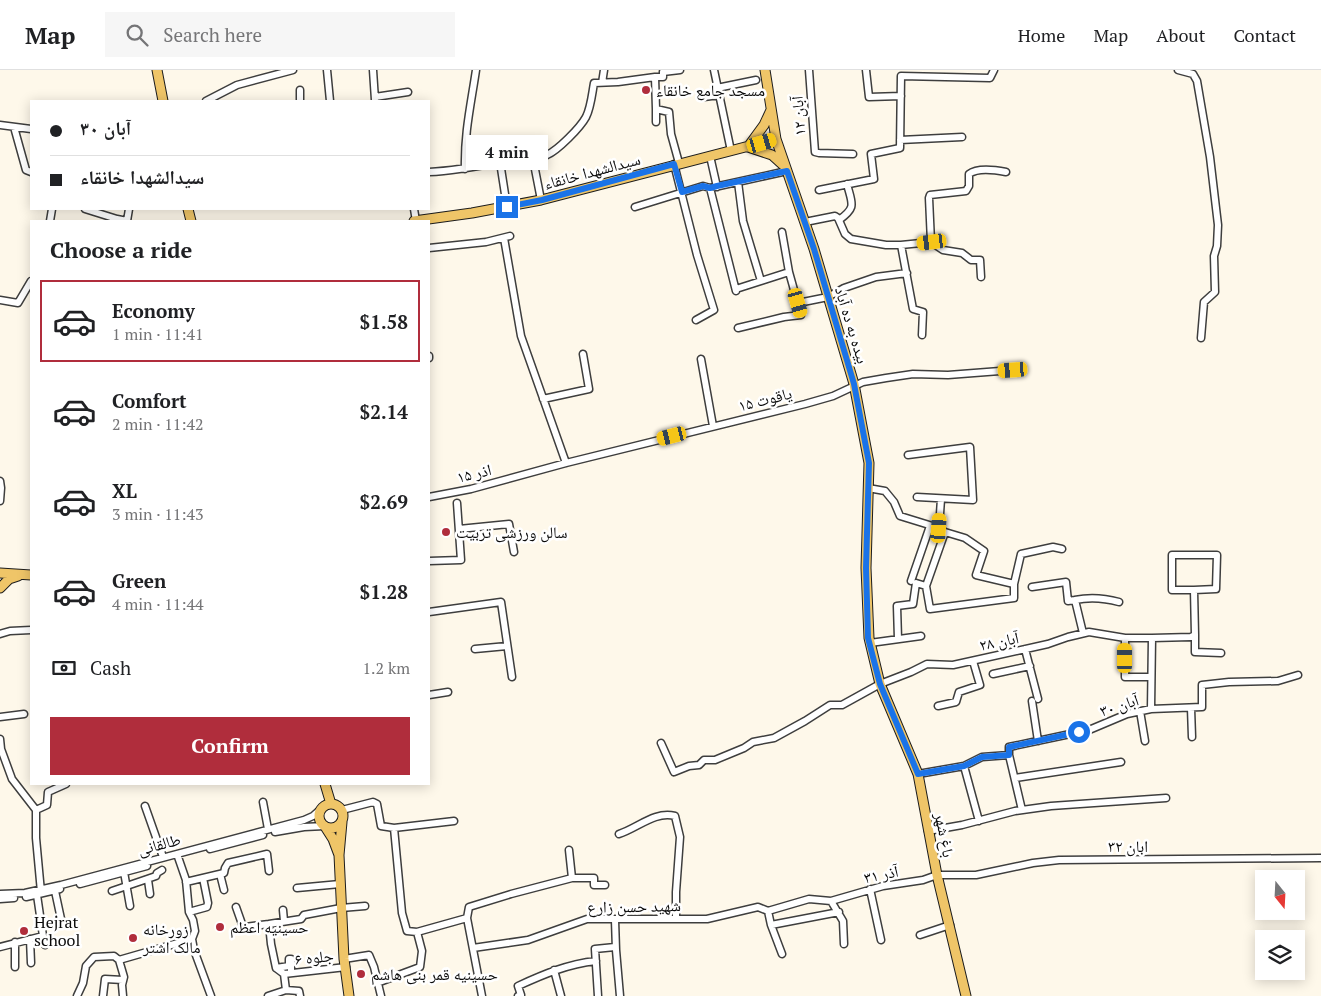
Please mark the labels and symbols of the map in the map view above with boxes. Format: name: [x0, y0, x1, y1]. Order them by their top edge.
place label: مسجد جامع خانقاء: [656, 79, 765, 101]
marker: مسجد جامع خانقاء: [640, 84, 652, 96]
street label: آبان ۱۲: [786, 94, 810, 137]
car: [745, 132, 778, 154]
callout: 4 min: [466, 134, 548, 170]
street label: سیدالشهدا خانقاء: [541, 148, 643, 194]
route end: [496, 196, 518, 218]
car: [916, 233, 947, 251]
street label: بیده به ده آباد: [830, 284, 874, 366]
car: [786, 287, 809, 319]
car: [997, 361, 1028, 379]
street label: یاقوت ۱۵: [736, 382, 794, 416]
car: [655, 425, 688, 447]
street label: اذر ۱۵: [454, 458, 494, 488]
car: [930, 513, 947, 543]
place label: سالن ورزشی تربیت: [456, 521, 568, 543]
marker: سالن ورزشی تربیت: [440, 526, 452, 538]
street label: آبان ۲۸: [977, 626, 1022, 656]
car: [1117, 643, 1132, 673]
street label: آبان ۳۰: [1097, 688, 1142, 722]
route start: [1068, 721, 1090, 743]
street label: باغ شهر: [930, 810, 960, 859]
street label: طالقانی: [135, 828, 183, 860]
street label: ابان ۳۲: [1108, 835, 1148, 857]
street label: آذر ۳۱: [862, 859, 901, 888]
north arrow: [1255, 870, 1305, 920]
street label: شهید حسن زارع: [587, 894, 681, 918]
place label: Hejrat school: [34, 911, 80, 951]
place label: حسینیه اعظم: [230, 916, 309, 938]
place label: زورخانه مالک اشتر: [142, 918, 201, 958]
marker: حسینیه اعظم: [214, 921, 226, 933]
marker: Hejrat school: [18, 925, 30, 937]
marker: زورخانه مالک اشتر: [127, 932, 139, 944]
street label: جلوه ۶: [293, 944, 335, 970]
place label: حسینیه قمر بنی هاشم: [371, 963, 498, 985]
marker: حسینیه قمر بنی هاشم: [355, 968, 367, 980]

